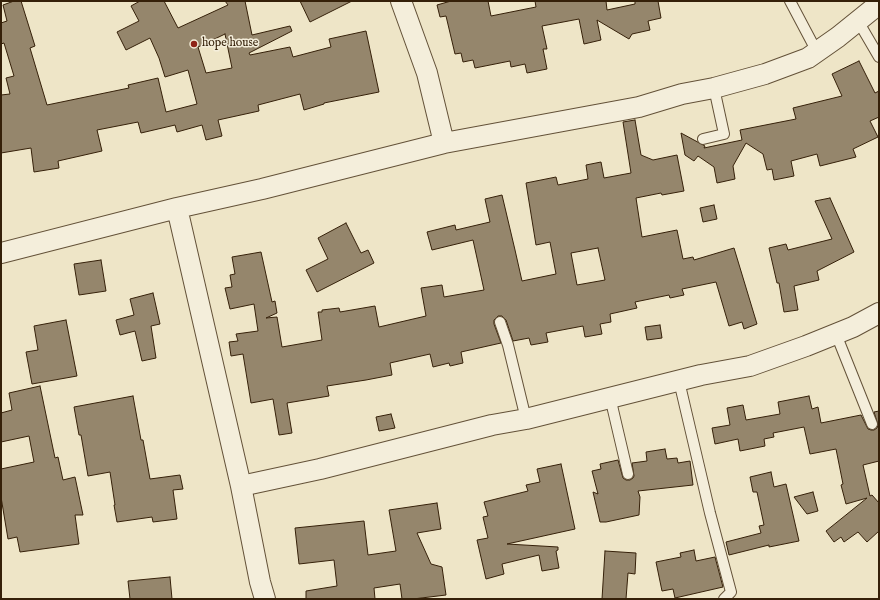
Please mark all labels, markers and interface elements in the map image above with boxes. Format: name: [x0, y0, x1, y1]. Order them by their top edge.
place label: hope house: [202, 37, 258, 51]
marker: hope house: [189, 39, 199, 49]

